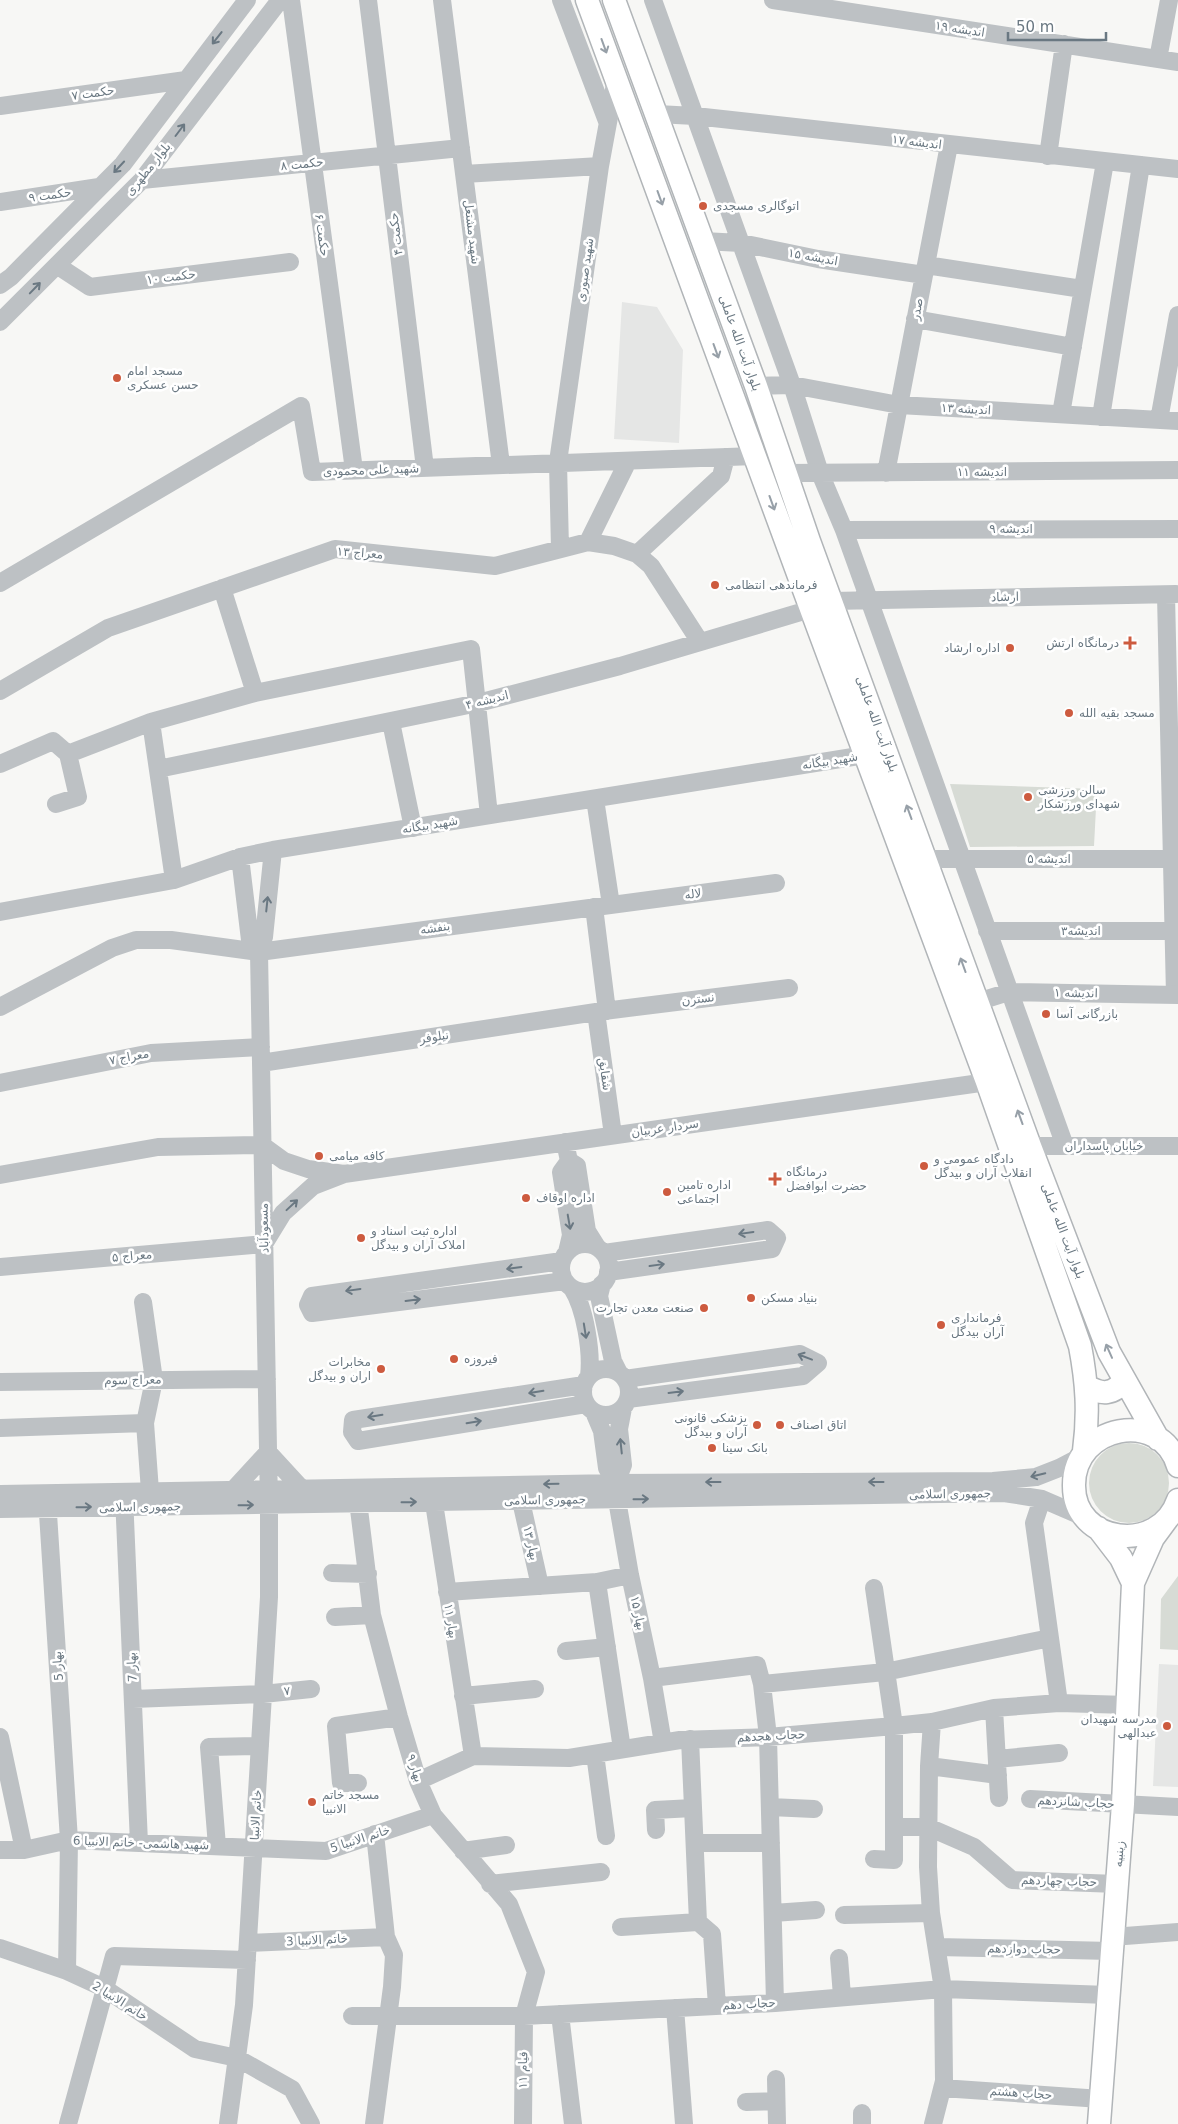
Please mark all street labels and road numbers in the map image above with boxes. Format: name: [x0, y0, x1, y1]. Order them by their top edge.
street label: اندیشه ۱۹: [934, 18, 986, 40]
street label: حکمت ۷: [71, 83, 115, 103]
street label: اندیشه ۱۷: [891, 132, 943, 152]
street label: بلوار مطهری: [122, 140, 174, 199]
street label: حکمت ۸: [280, 155, 324, 173]
street label: حکمت ۹: [28, 185, 72, 205]
street label: شهید مشتعل: [461, 199, 483, 265]
street label: حکمت ۴: [386, 212, 406, 256]
street label: حکمت ۶: [312, 213, 332, 257]
street label: شهید صبوری: [574, 237, 597, 303]
street label: اندیشه ۱۵: [787, 246, 839, 268]
street label: حکمت ۱۰: [146, 267, 196, 287]
street label: بلوار آیت‌ الله عاملی: [715, 293, 765, 393]
street label: صدر: [908, 297, 927, 322]
street label: اندیشه ۱۳: [941, 401, 991, 417]
street label: شهید علی محمودی: [323, 461, 419, 480]
street label: اندیشه ۱۱: [957, 465, 1007, 479]
street label: اندیشه ۹: [989, 522, 1033, 536]
street label: معراج ۱۳: [336, 544, 384, 563]
street label: ارشاد: [991, 590, 1019, 605]
street label: بلوار آیت‌ الله عاملی: [852, 674, 902, 774]
street label: اندیشه ۴: [464, 688, 510, 712]
street label: شهید بیگانه: [801, 750, 859, 772]
street label: شهید بیگانه: [401, 814, 459, 836]
street label: اندیشه ۵: [1027, 852, 1071, 866]
street label: لاله: [684, 886, 702, 902]
street label: بنفشه: [419, 919, 451, 937]
street label: اندیشه۳: [1061, 924, 1101, 938]
street label: اندیشه ۱: [1054, 986, 1098, 1000]
street label: نسترن: [681, 990, 715, 1009]
street label: نیلوفر: [417, 1028, 450, 1047]
street label: معراج ۷: [108, 1046, 150, 1069]
street label: شقایق: [595, 1057, 614, 1092]
street label: سردار عربیان: [630, 1116, 700, 1141]
street label: خیابان پاسداران: [1065, 1139, 1143, 1154]
street label: بلوار آیت‌ الله عاملی: [1037, 1181, 1089, 1281]
street label: مسعودآباد: [256, 1203, 272, 1253]
street label: معراج ۵: [111, 1247, 153, 1266]
street label: معراج سوم: [104, 1372, 162, 1388]
street label: جمهوری اسلامی: [909, 1486, 991, 1503]
street label: جمهوری اسلامی: [504, 1492, 586, 1509]
street label: جمهوری اسلامی: [99, 1499, 181, 1516]
street label: بهار ۱۳: [519, 1524, 542, 1562]
street label: بهار ۱۵: [627, 1594, 648, 1632]
street label: بهار ۱۱: [440, 1603, 461, 1640]
street label: بهار 5: [50, 1651, 67, 1681]
street label: بهار 7: [124, 1652, 141, 1682]
street label: ۷: [283, 1684, 291, 1698]
street label: حجاب هجدهم: [736, 1727, 806, 1745]
street label: بهار ۹: [403, 1752, 426, 1784]
street label: خاتم الانبیا: [248, 1789, 264, 1841]
street label: حجاب شانزدهم: [1037, 1793, 1115, 1812]
street label: خاتم الانبیا 5: [328, 1823, 392, 1855]
street label: شهید هاشمی- خاتم الانبیا 6: [73, 1834, 209, 1852]
street label: زینبیه: [1111, 1840, 1128, 1868]
street label: حجاب چهاردهم: [1021, 1873, 1097, 1890]
street label: خاتم الانبیا 3: [286, 1931, 348, 1949]
street label: حجاب دوازدهم: [987, 1941, 1061, 1958]
street label: خاتم الانبیا 2: [90, 1979, 150, 2023]
street label: حجاب دهم: [722, 1996, 776, 2012]
street label: قیام ۱۱: [516, 2051, 530, 2089]
street label: حجاب هشتم: [989, 2084, 1053, 2102]

